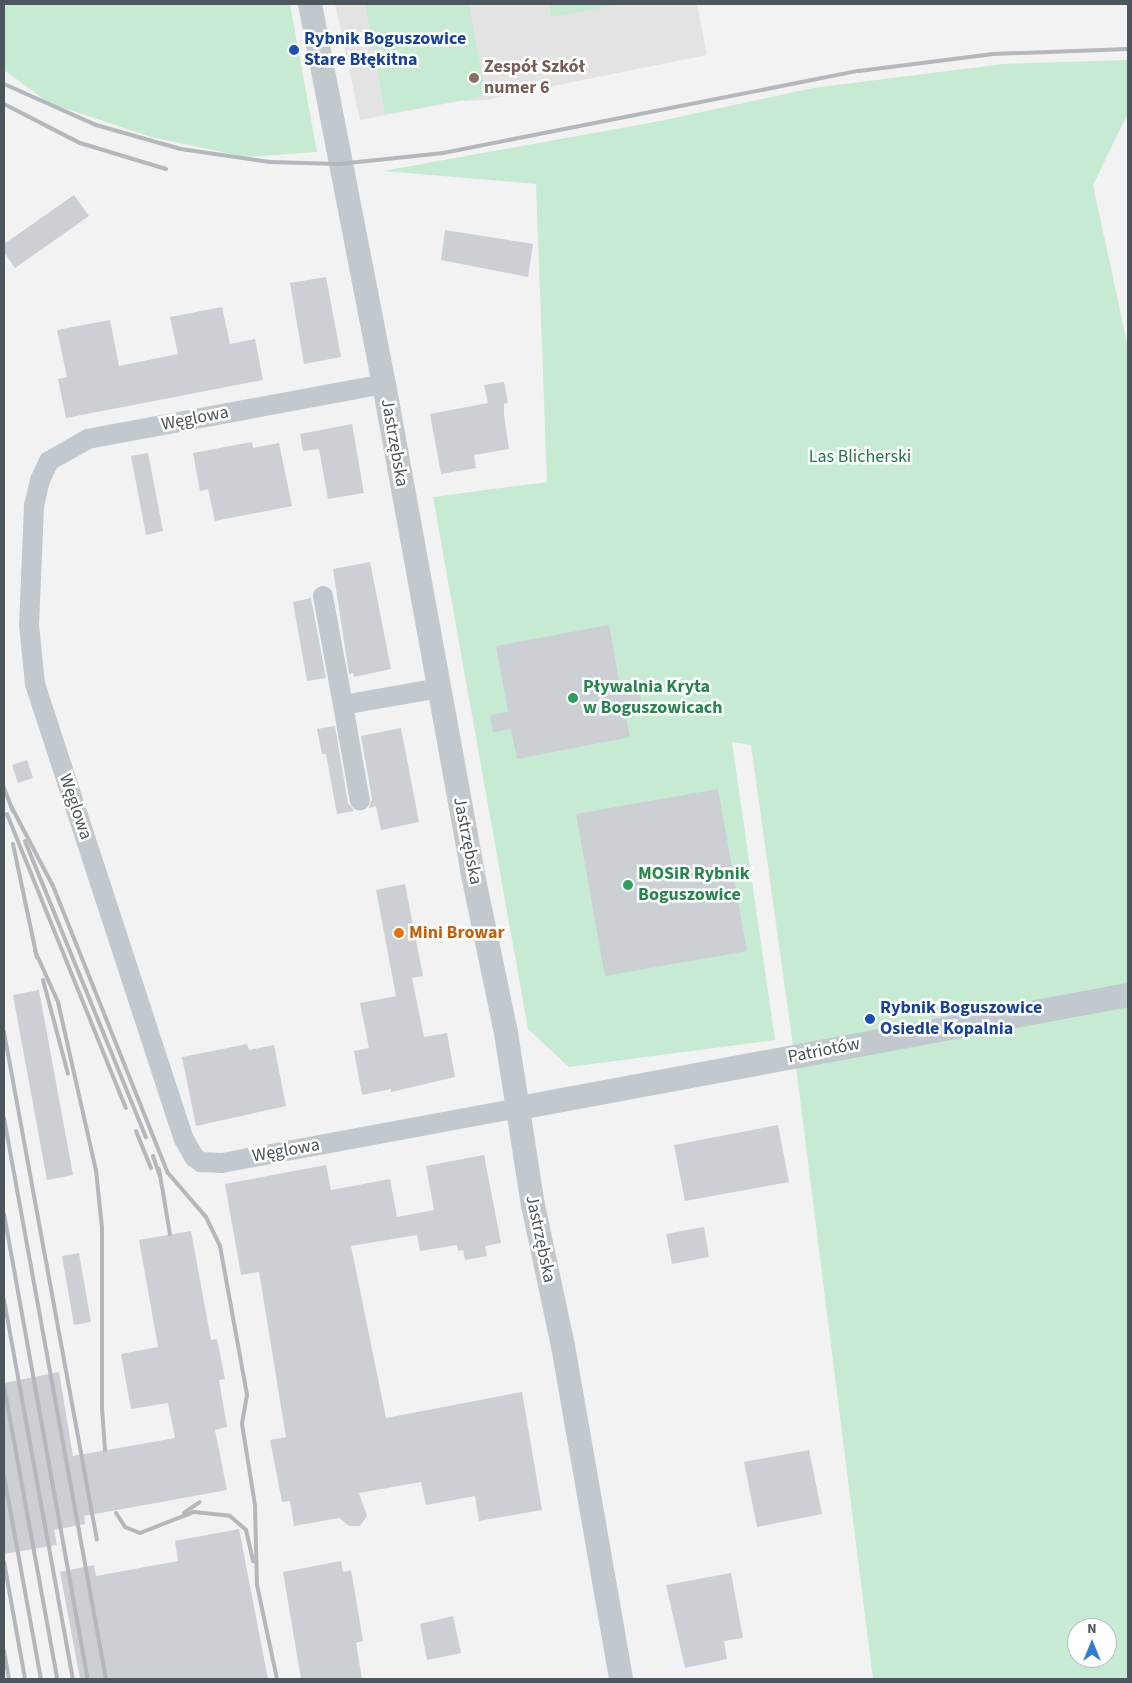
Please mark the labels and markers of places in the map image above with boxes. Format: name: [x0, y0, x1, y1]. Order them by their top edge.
place label: Rybnik Boguszowice Stare Błękitna: [304, 29, 466, 72]
marker: Rybnik Boguszowice Stare Błękitna: [288, 44, 300, 56]
place label: Zespół Szkół numer 6: [484, 57, 585, 100]
marker: Zespół Szkół numer 6: [468, 72, 480, 84]
place label: Pływalnia Kryta w Boguszowicach: [583, 677, 723, 720]
marker: Pływalnia Kryta w Boguszowicach: [567, 692, 579, 704]
place label: MOSiR Rybnik Boguszowice: [638, 864, 749, 906]
marker: MOSiR Rybnik Boguszowice: [622, 879, 634, 891]
place label: Mini Browar: [409, 922, 505, 944]
marker: Mini Browar: [393, 927, 405, 939]
place label: Rybnik Boguszowice Osiedle Kopalnia: [880, 998, 1042, 1040]
marker: Rybnik Boguszowice Osiedle Kopalnia: [864, 1013, 876, 1025]

